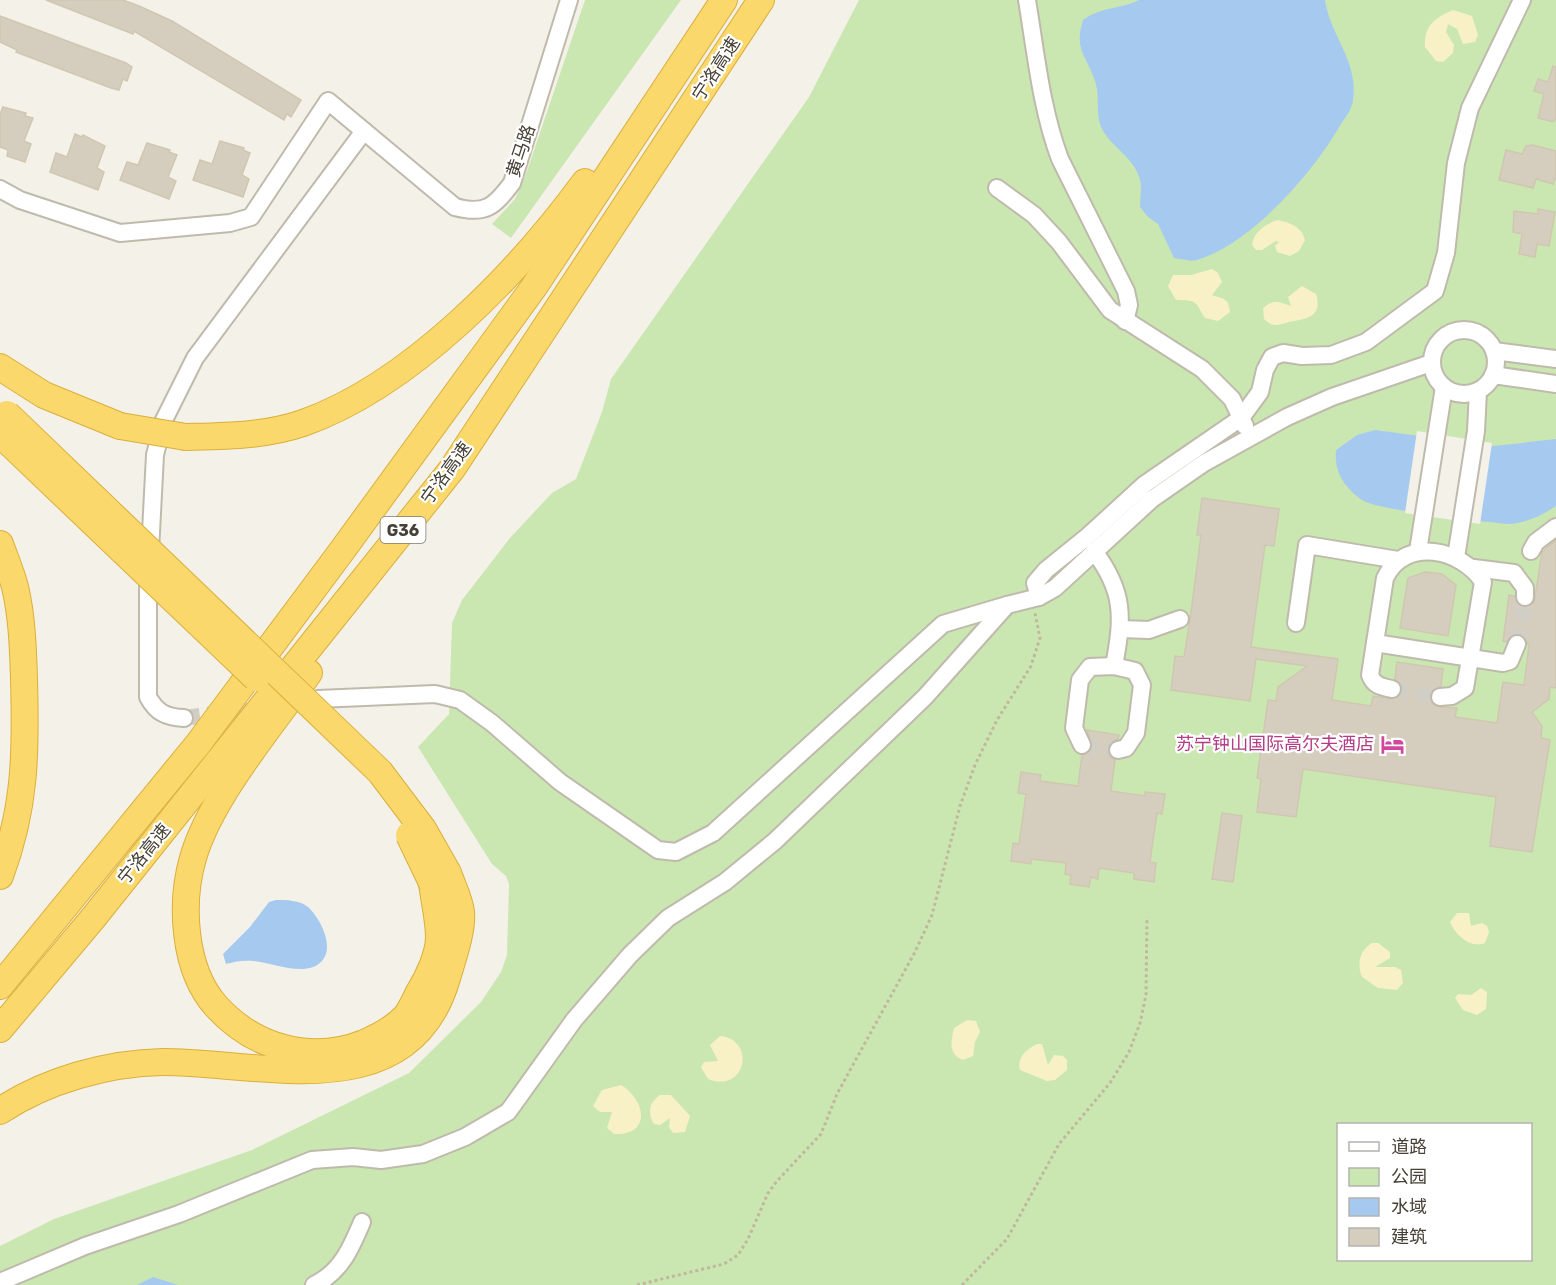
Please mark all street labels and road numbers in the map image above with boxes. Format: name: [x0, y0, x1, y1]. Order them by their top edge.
street label: 宁洛高速: [687, 33, 745, 105]
street label: 黄马路: [502, 122, 540, 180]
street label: 宁洛高速: [416, 437, 476, 509]
road number: G36: [380, 517, 426, 543]
street label: 宁洛高速: [113, 819, 175, 889]

